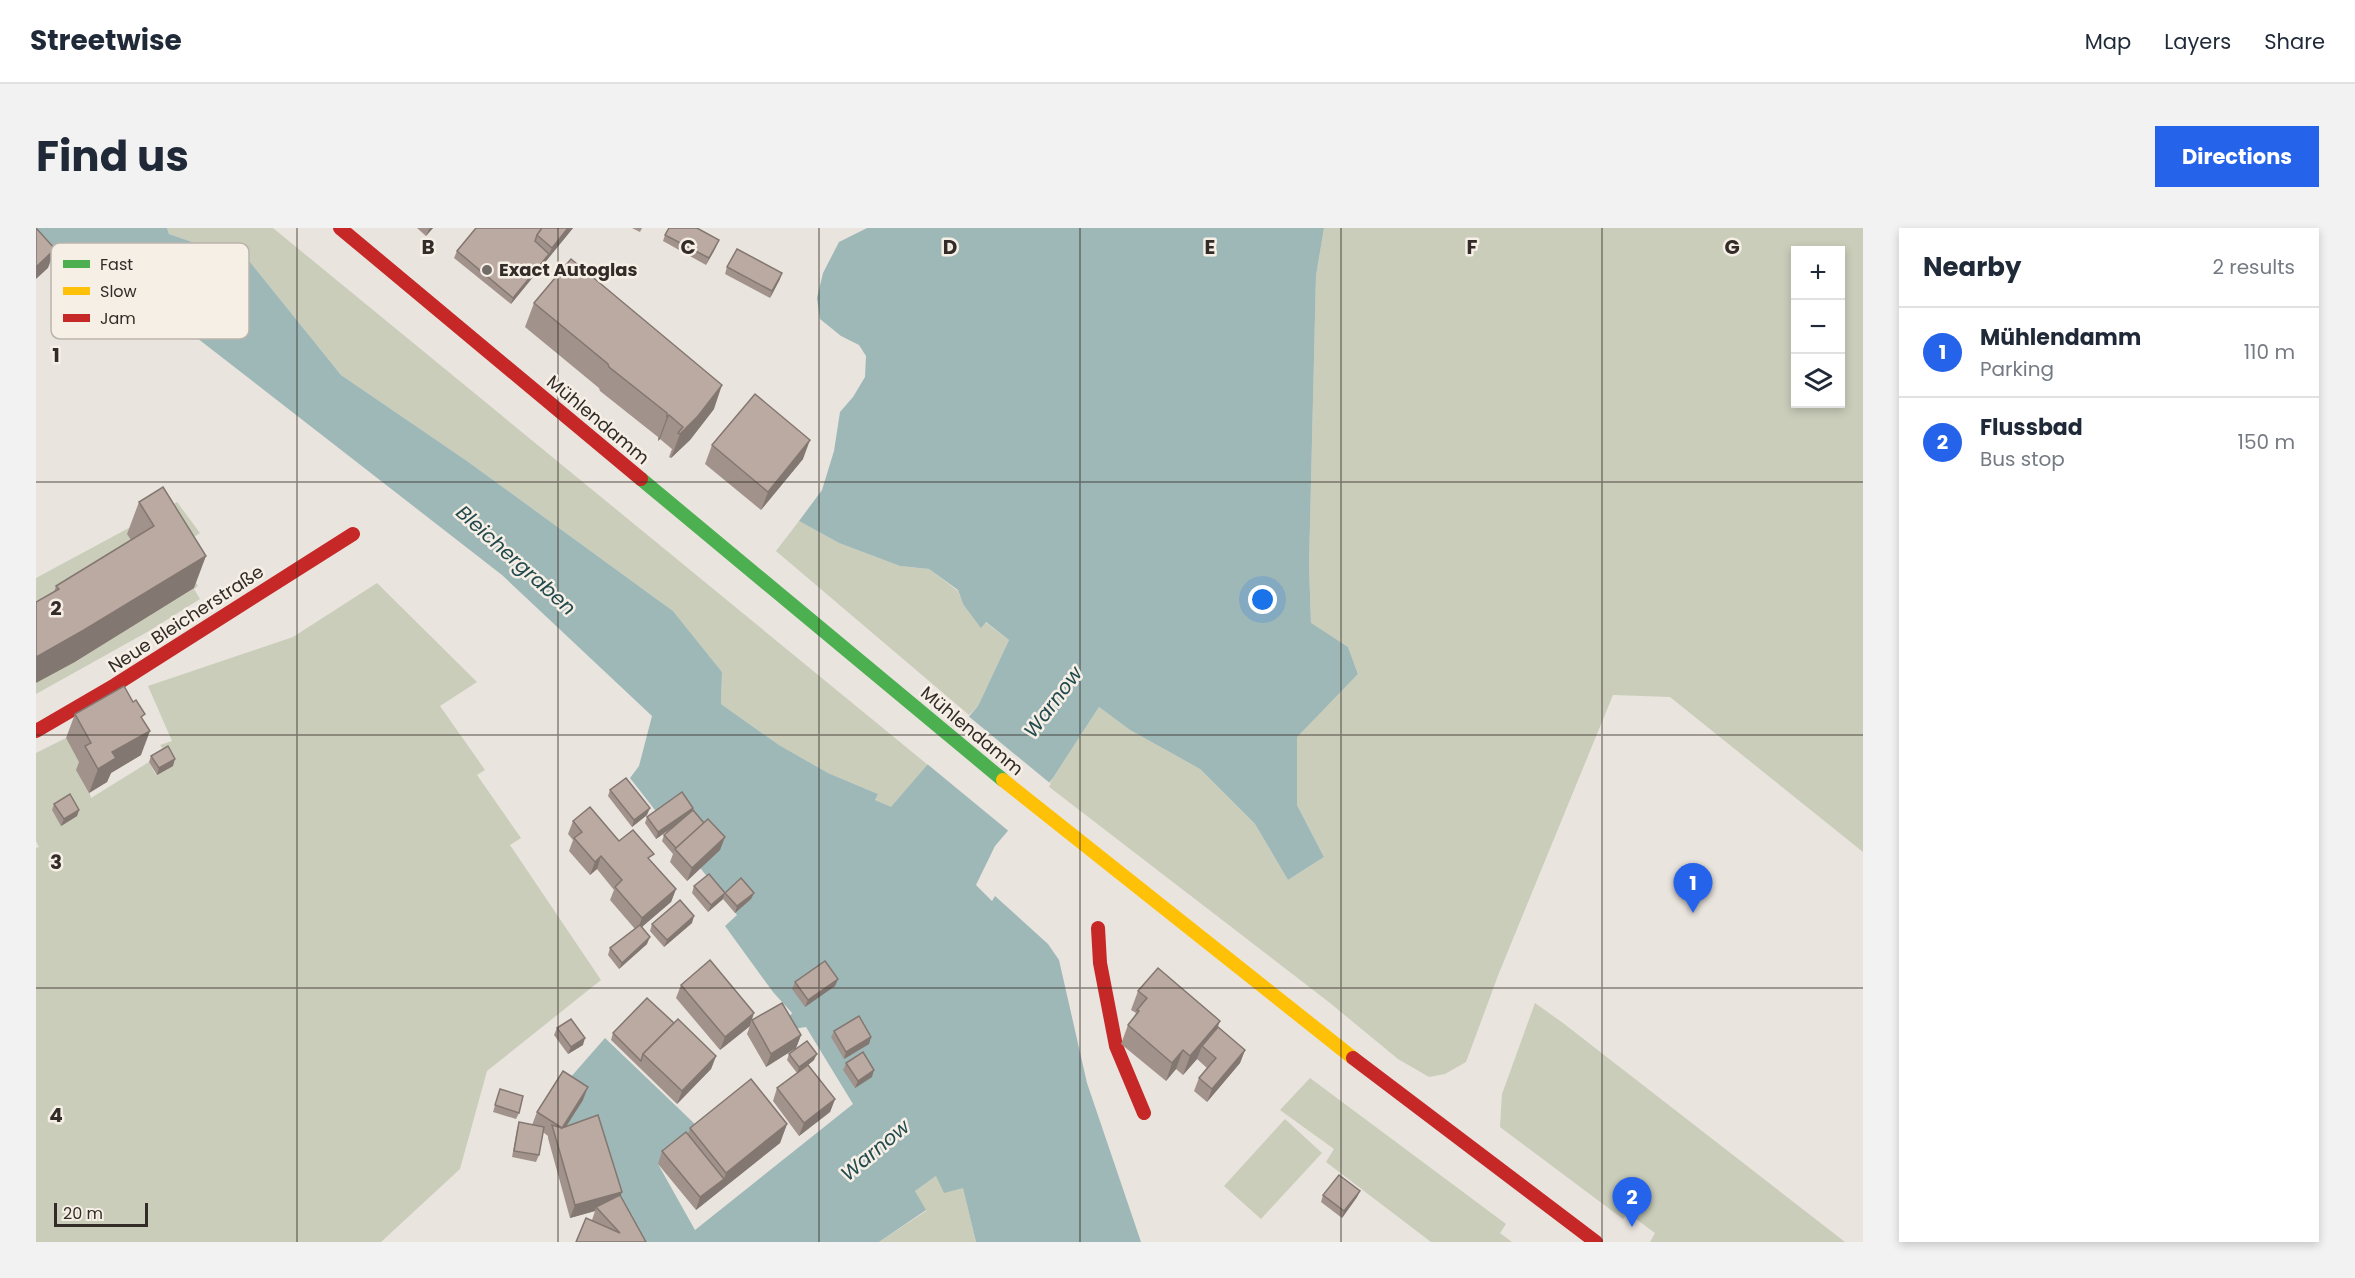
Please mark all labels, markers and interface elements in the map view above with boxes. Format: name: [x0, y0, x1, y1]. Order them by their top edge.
text: Streetwise: [30, 21, 182, 60]
text: Map: [2085, 27, 2131, 56]
text: Layers: [2164, 27, 2231, 56]
text: Share: [2264, 27, 2325, 56]
button: Directions: [2155, 126, 2319, 187]
text: Find us: [36, 127, 189, 186]
text: B: [421, 233, 435, 261]
text: C: [680, 233, 696, 261]
text: D: [943, 233, 957, 261]
text: E: [1205, 233, 1215, 261]
text: F: [1467, 233, 1478, 261]
text: G: [1724, 233, 1740, 261]
legend: [51, 243, 249, 339]
map controls: [1791, 246, 1845, 408]
button: +: [1791, 246, 1845, 300]
text: Nearby: [1923, 249, 2021, 285]
text: Fast: [100, 253, 133, 276]
text: 2 results: [2212, 253, 2295, 281]
place label: Exact Autoglas: [499, 257, 638, 282]
marker: Exact Autoglas: [480, 263, 494, 277]
text: Slow: [100, 280, 137, 303]
button: −: [1791, 300, 1845, 354]
text: Jam: [100, 307, 136, 330]
text: Mühlendamm: [1980, 322, 2141, 353]
text: 1: [1939, 338, 1946, 366]
text: 110 m: [2244, 338, 2295, 366]
text: 1: [52, 341, 60, 369]
button: layers: [1791, 354, 1845, 408]
text: Parking: [1980, 355, 2054, 383]
street label: Mühlendamm: [542, 369, 655, 470]
text: Flussbad: [1980, 412, 2083, 443]
text: 2: [1937, 428, 1948, 456]
text: 150 m: [2238, 428, 2295, 456]
text: Bus stop: [1980, 445, 2065, 473]
water label: Bleichergraben: [450, 499, 582, 621]
street label: Neue Bleicherstraße: [103, 559, 268, 678]
your location: [1248, 585, 1277, 614]
text: 2: [50, 594, 62, 622]
water label: Warnow: [1017, 659, 1090, 743]
street label: Mühlendamm: [916, 680, 1029, 781]
text: 3: [50, 848, 62, 876]
pin: 1: [1674, 864, 1712, 913]
text: 4: [49, 1101, 63, 1129]
water label: Warnow: [834, 1112, 917, 1187]
pin: 2: [1612, 1178, 1652, 1227]
scale bar: [54, 1200, 148, 1228]
text: 20 m: [63, 1202, 103, 1225]

